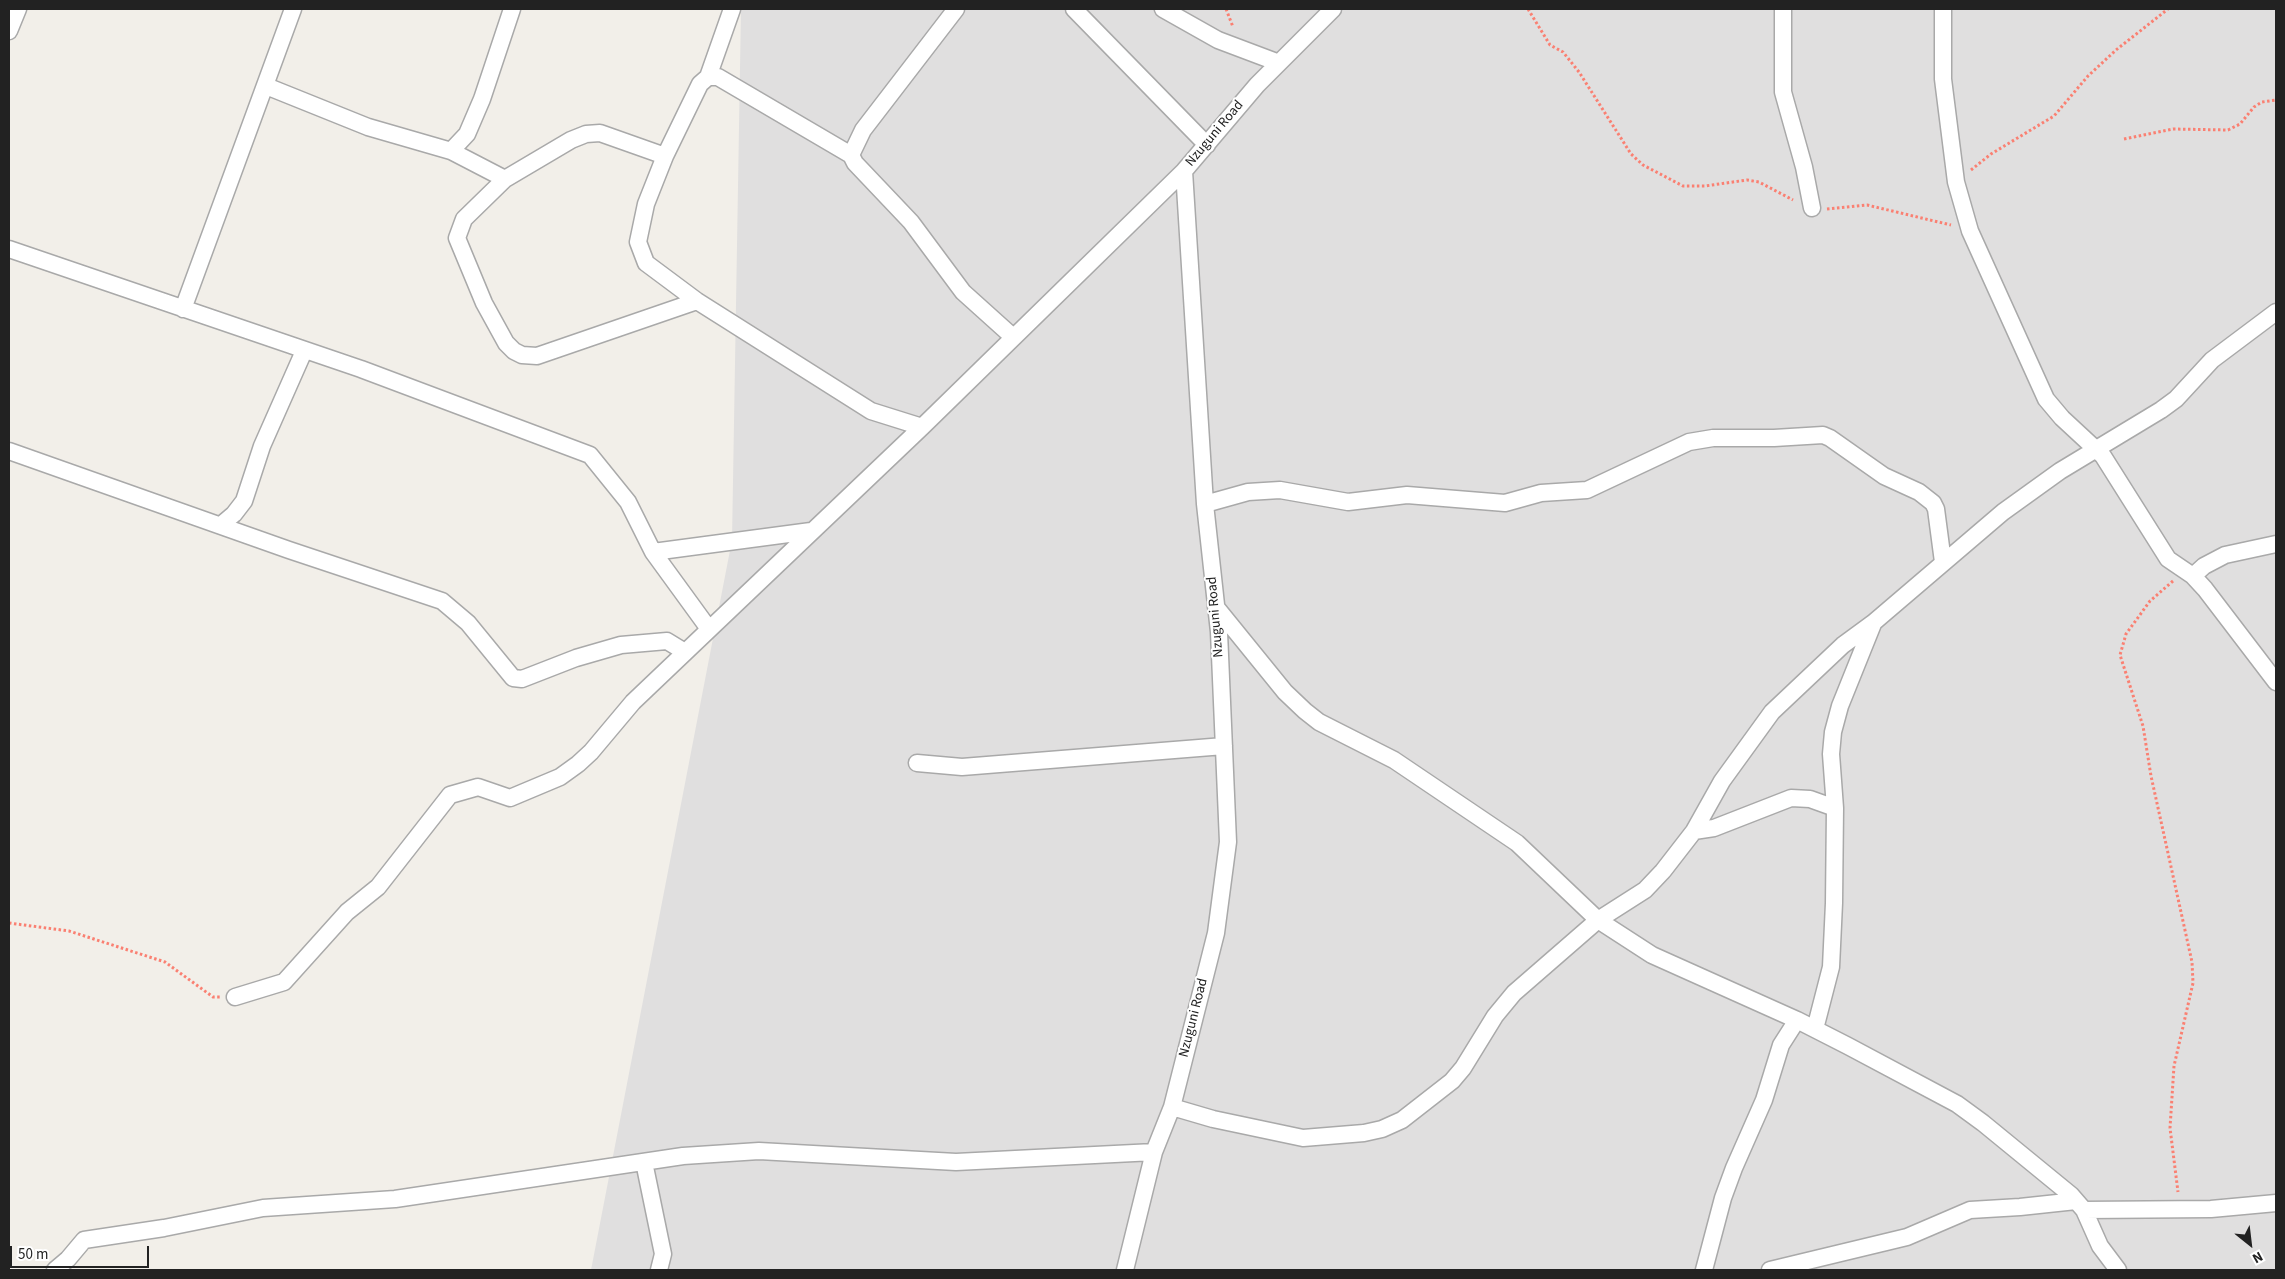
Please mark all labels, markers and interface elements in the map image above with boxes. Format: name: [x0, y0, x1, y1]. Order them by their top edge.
street label: Nzuguni Road: [1182, 98, 1248, 170]
street label: Nzuguni Road: [1204, 576, 1228, 658]
street label: Nzuguni Road: [1176, 977, 1212, 1059]
north arrow: [2225, 1219, 2275, 1269]
scale bar: [12, 1236, 151, 1268]
text: 50 m: [18, 1244, 48, 1265]
text: N: [2248, 1246, 2266, 1268]

